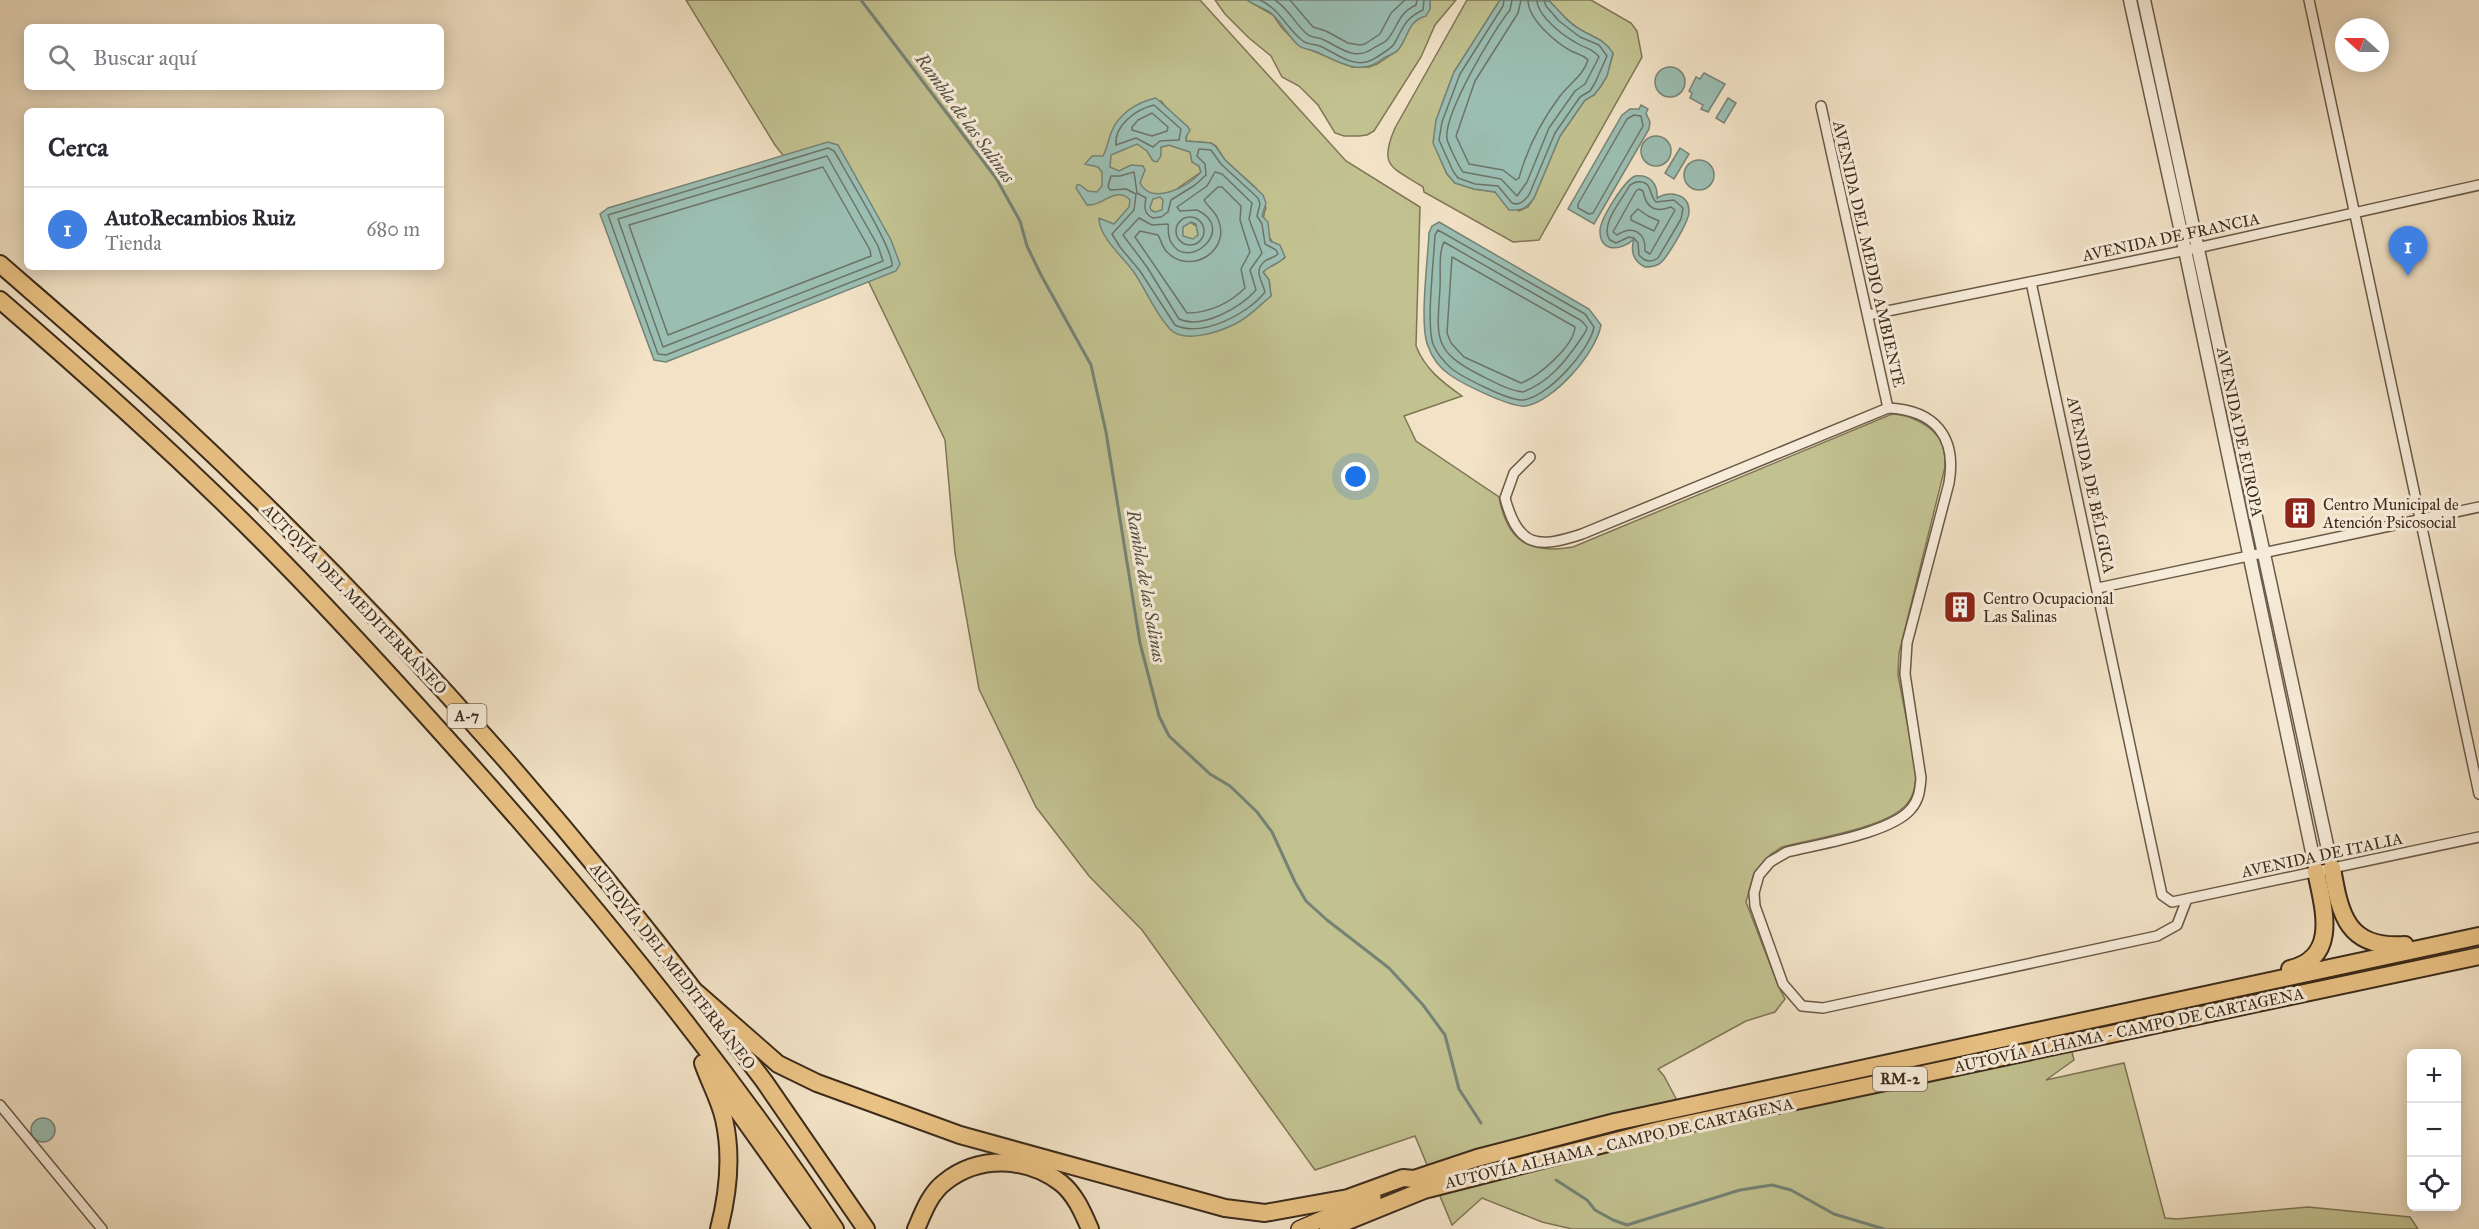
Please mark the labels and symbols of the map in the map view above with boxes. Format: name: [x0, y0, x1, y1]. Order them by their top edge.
north arrow: [2335, 18, 2389, 72]
water label: Rambla de las Salinas: [910, 48, 1020, 188]
street label: AVENIDA DEL MEDIO AMBIENTE: [1829, 118, 1909, 389]
street label: AVENIDA DE FRANCIA: [2080, 209, 2262, 265]
pin: 1: [2388, 226, 2428, 276]
street label: AVENIDA DE EUROPA: [2213, 344, 2267, 519]
street label: AVENIDA DE BÉLGICA: [2063, 393, 2121, 575]
your location: [1341, 462, 1370, 491]
building icon: Centro Municipal de Atención Psicosocial: [2282, 495, 2318, 531]
place label: Centro Municipal de Atención Psicosocial: [2322, 495, 2459, 532]
street label: AUTOVÍA DEL MEDITERRÁNEO: [258, 498, 453, 698]
water label: Rambla de las Salinas: [1122, 507, 1170, 665]
building icon: Centro Ocupacional Las Salinas: [1942, 589, 1978, 625]
place label: Centro Ocupacional Las Salinas: [1983, 589, 2114, 626]
road number: A-7: [448, 704, 486, 728]
street label: AVENIDA DE ITALIA: [2239, 829, 2405, 882]
street label: AUTOVÍA DEL MEDITERRÁNEO: [586, 857, 761, 1073]
street label: AUTOVÍA ALHAMA - CAMPO DE CARTAGENA: [1951, 982, 2306, 1077]
road number: RM-2: [1873, 1067, 1927, 1091]
street label: AUTOVÍA ALHAMA - CAMPO DE CARTAGENA: [1441, 1092, 1795, 1193]

